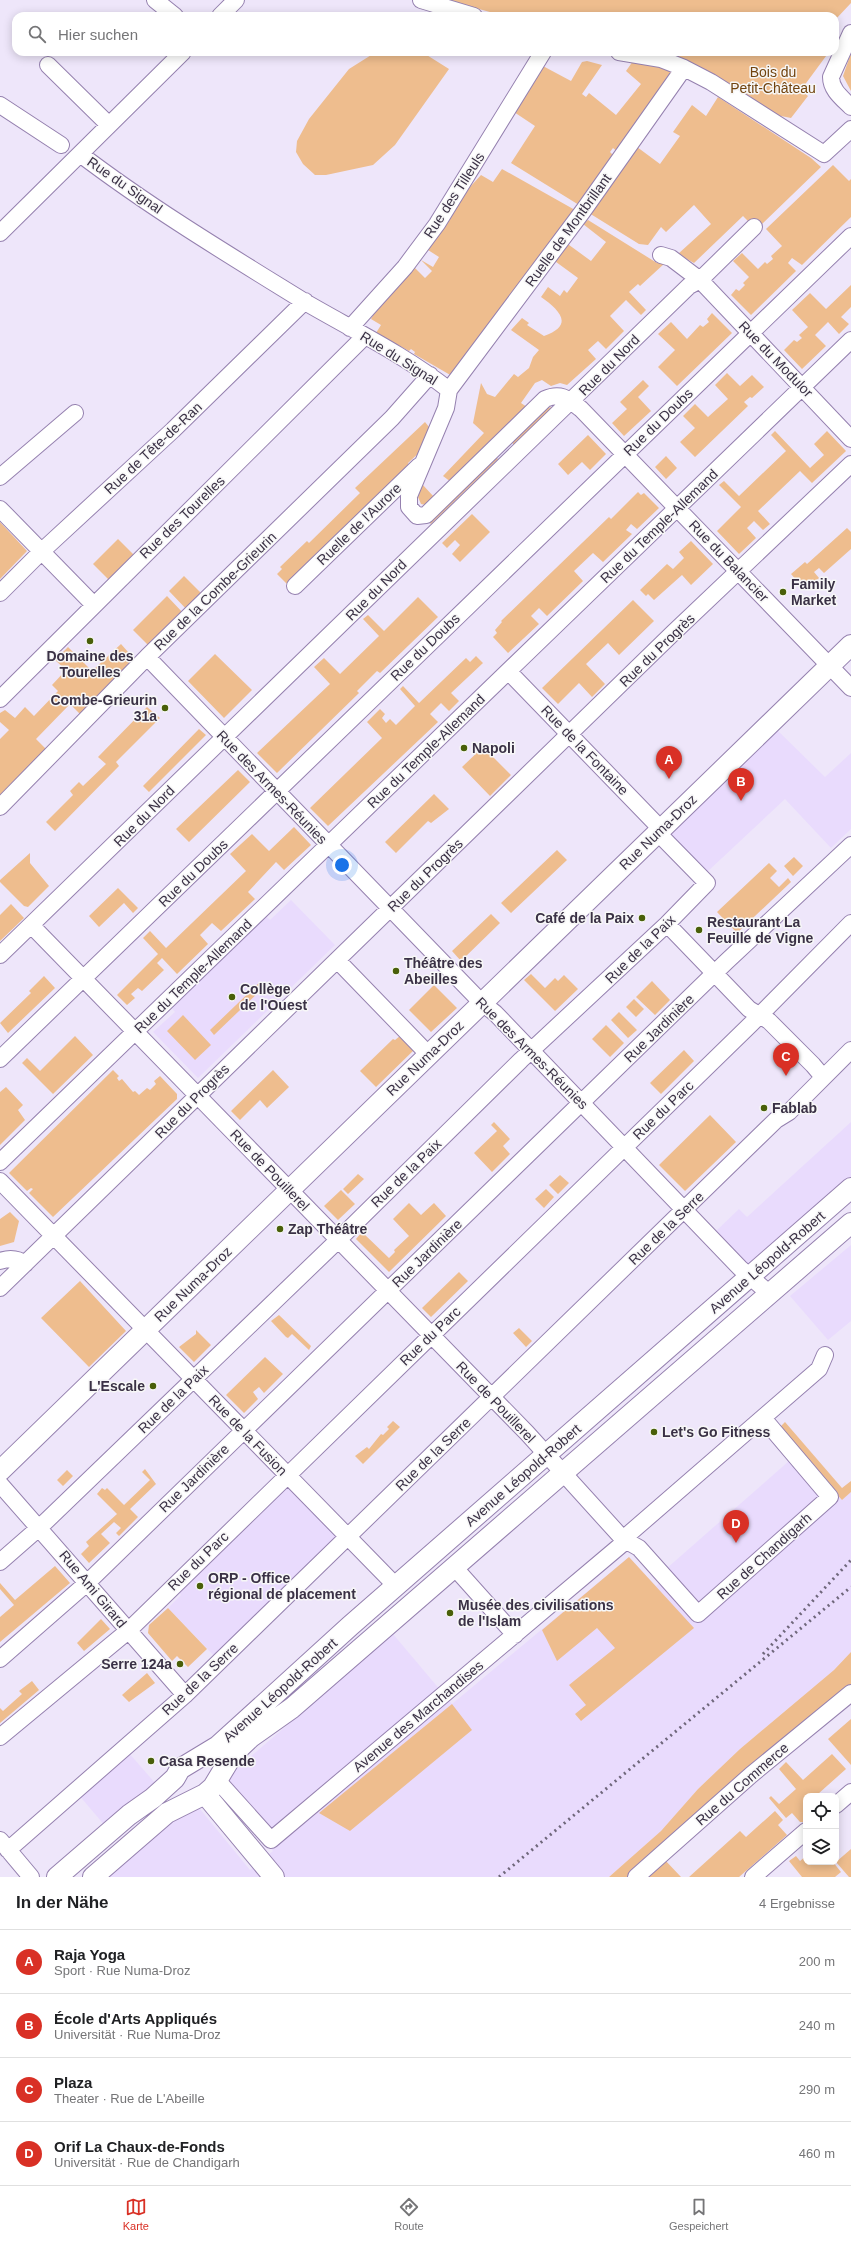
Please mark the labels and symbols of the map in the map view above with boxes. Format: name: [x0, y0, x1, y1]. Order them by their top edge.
park label: Bois du Petit-Château: [730, 64, 816, 96]
street label: Rue des Tilleuls: [420, 149, 488, 241]
street label: Rue du Signal: [84, 153, 166, 217]
street label: Ruelle de Montbrillant: [522, 170, 614, 289]
street label: Rue du Modulor: [736, 318, 817, 401]
street label: Rue du Signal: [357, 328, 441, 388]
street label: Rue du Nord: [575, 331, 643, 399]
street label: Rue du Doubs: [620, 385, 696, 459]
street label: Rue de Tête-de-Ran: [101, 399, 205, 497]
street label: Rue du Temple-Allemand: [597, 466, 721, 586]
street label: Rue des Tourelles: [136, 472, 228, 562]
street label: Ruelle de l'Aurore: [314, 480, 405, 568]
street label: Rue du Balancier: [686, 517, 772, 605]
street label: Rue de la Combe-Grieurin: [151, 528, 279, 654]
street label: Rue du Nord: [342, 556, 410, 624]
place label: Family Market: [791, 576, 836, 608]
marker: Family Market: [778, 587, 788, 597]
street label: Rue du Doubs: [387, 610, 463, 684]
street label: Rue du Progrès: [616, 610, 698, 690]
marker: Domaine des Tourelles: [85, 636, 95, 646]
place label: Domaine des Tourelles: [46, 648, 134, 680]
street label: Rue du Temple-Allemand: [364, 691, 488, 811]
place label: Combe-Grieurin 31a: [50, 692, 157, 724]
street label: Rue de la Fontaine: [538, 702, 632, 798]
marker: Combe-Grieurin 31a: [160, 703, 170, 713]
street label: Rue des Armes-Réunies: [214, 727, 330, 847]
place label: Napoli: [472, 740, 515, 756]
marker: Napoli: [459, 743, 469, 753]
pin: A: [656, 746, 682, 779]
pin: B: [728, 768, 754, 801]
street label: Rue du Nord: [110, 782, 178, 850]
street label: Rue Numa-Droz: [616, 791, 700, 873]
street label: Rue du Progrès: [384, 835, 466, 915]
street label: Rue du Doubs: [155, 836, 231, 910]
your location: [332, 855, 352, 875]
place label: Café de la Paix: [535, 910, 634, 926]
street label: Rue de la Paix: [602, 912, 678, 986]
marker: Café de la Paix: [637, 913, 647, 923]
place label: Restaurant La Feuille de Vigne: [707, 914, 814, 946]
street label: Rue du Temple-Allemand: [131, 916, 255, 1036]
marker: Restaurant La Feuille de Vigne: [694, 925, 704, 935]
place label: Théâtre des Abeilles: [404, 955, 483, 987]
marker: Théâtre des Abeilles: [391, 966, 401, 976]
place label: Collège de l'Ouest: [240, 981, 307, 1013]
street label: Rue Jardinière: [621, 990, 697, 1065]
marker: Collège de l'Ouest: [227, 992, 237, 1002]
street label: Rue des Armes-Réunies: [473, 994, 591, 1112]
street label: Rue Numa-Droz: [383, 1017, 467, 1099]
pin: C: [773, 1043, 799, 1076]
street label: Rue du Progrès: [152, 1061, 232, 1141]
street label: Rue du Parc: [629, 1077, 697, 1143]
place label: Fablab: [772, 1100, 817, 1116]
marker: Fablab: [759, 1103, 769, 1113]
street label: Rue de Pouillerel: [227, 1126, 313, 1214]
street label: Rue de la Paix: [368, 1136, 444, 1210]
street label: Rue de la Serre: [625, 1188, 707, 1268]
street label: Avenue Léopold-Robert: [706, 1207, 828, 1316]
street label: Rue Jardinière: [389, 1215, 465, 1290]
place label: Zap Théâtre: [288, 1221, 368, 1237]
marker: Zap Théâtre: [275, 1224, 285, 1234]
street label: Rue Numa-Droz: [151, 1243, 235, 1325]
street label: Rue du Parc: [396, 1303, 464, 1369]
street label: Rue de Pouillerel: [453, 1358, 539, 1446]
street label: Rue de la Paix: [135, 1362, 211, 1436]
place label: L'Escale: [89, 1378, 145, 1394]
marker: L'Escale: [148, 1381, 158, 1391]
street label: Rue de la Fusion: [205, 1391, 291, 1479]
street label: Rue de la Serre: [392, 1414, 474, 1494]
street label: Avenue Léopold-Robert: [462, 1420, 584, 1529]
place label: Let's Go Fitness: [662, 1424, 771, 1440]
marker: Let's Go Fitness: [649, 1427, 659, 1437]
street label: Rue Jardinière: [156, 1440, 232, 1515]
street label: Rue de Chandigarh: [714, 1509, 814, 1603]
pin: D: [723, 1510, 749, 1543]
street label: Rue du Parc: [164, 1528, 232, 1594]
street label: Rue Ami Girard: [56, 1547, 130, 1631]
place label: ORP - Office régional de placement: [208, 1570, 356, 1602]
marker: ORP - Office régional de placement: [195, 1581, 205, 1591]
place label: Musée des civilisations de l'Islam: [458, 1597, 614, 1629]
marker: Musée des civilisations de l'Islam: [445, 1608, 455, 1618]
street label: Avenue Léopold-Robert: [220, 1635, 340, 1745]
street label: Rue de la Serre: [159, 1640, 241, 1718]
place label: Serre 124a: [101, 1656, 172, 1672]
street label: Avenue des Marchandises: [350, 1657, 486, 1775]
marker: Serre 124a: [175, 1659, 185, 1669]
street label: Rue du Commerce: [692, 1739, 792, 1829]
place label: Casa Resende: [159, 1753, 255, 1769]
marker: Casa Resende: [146, 1756, 156, 1766]

